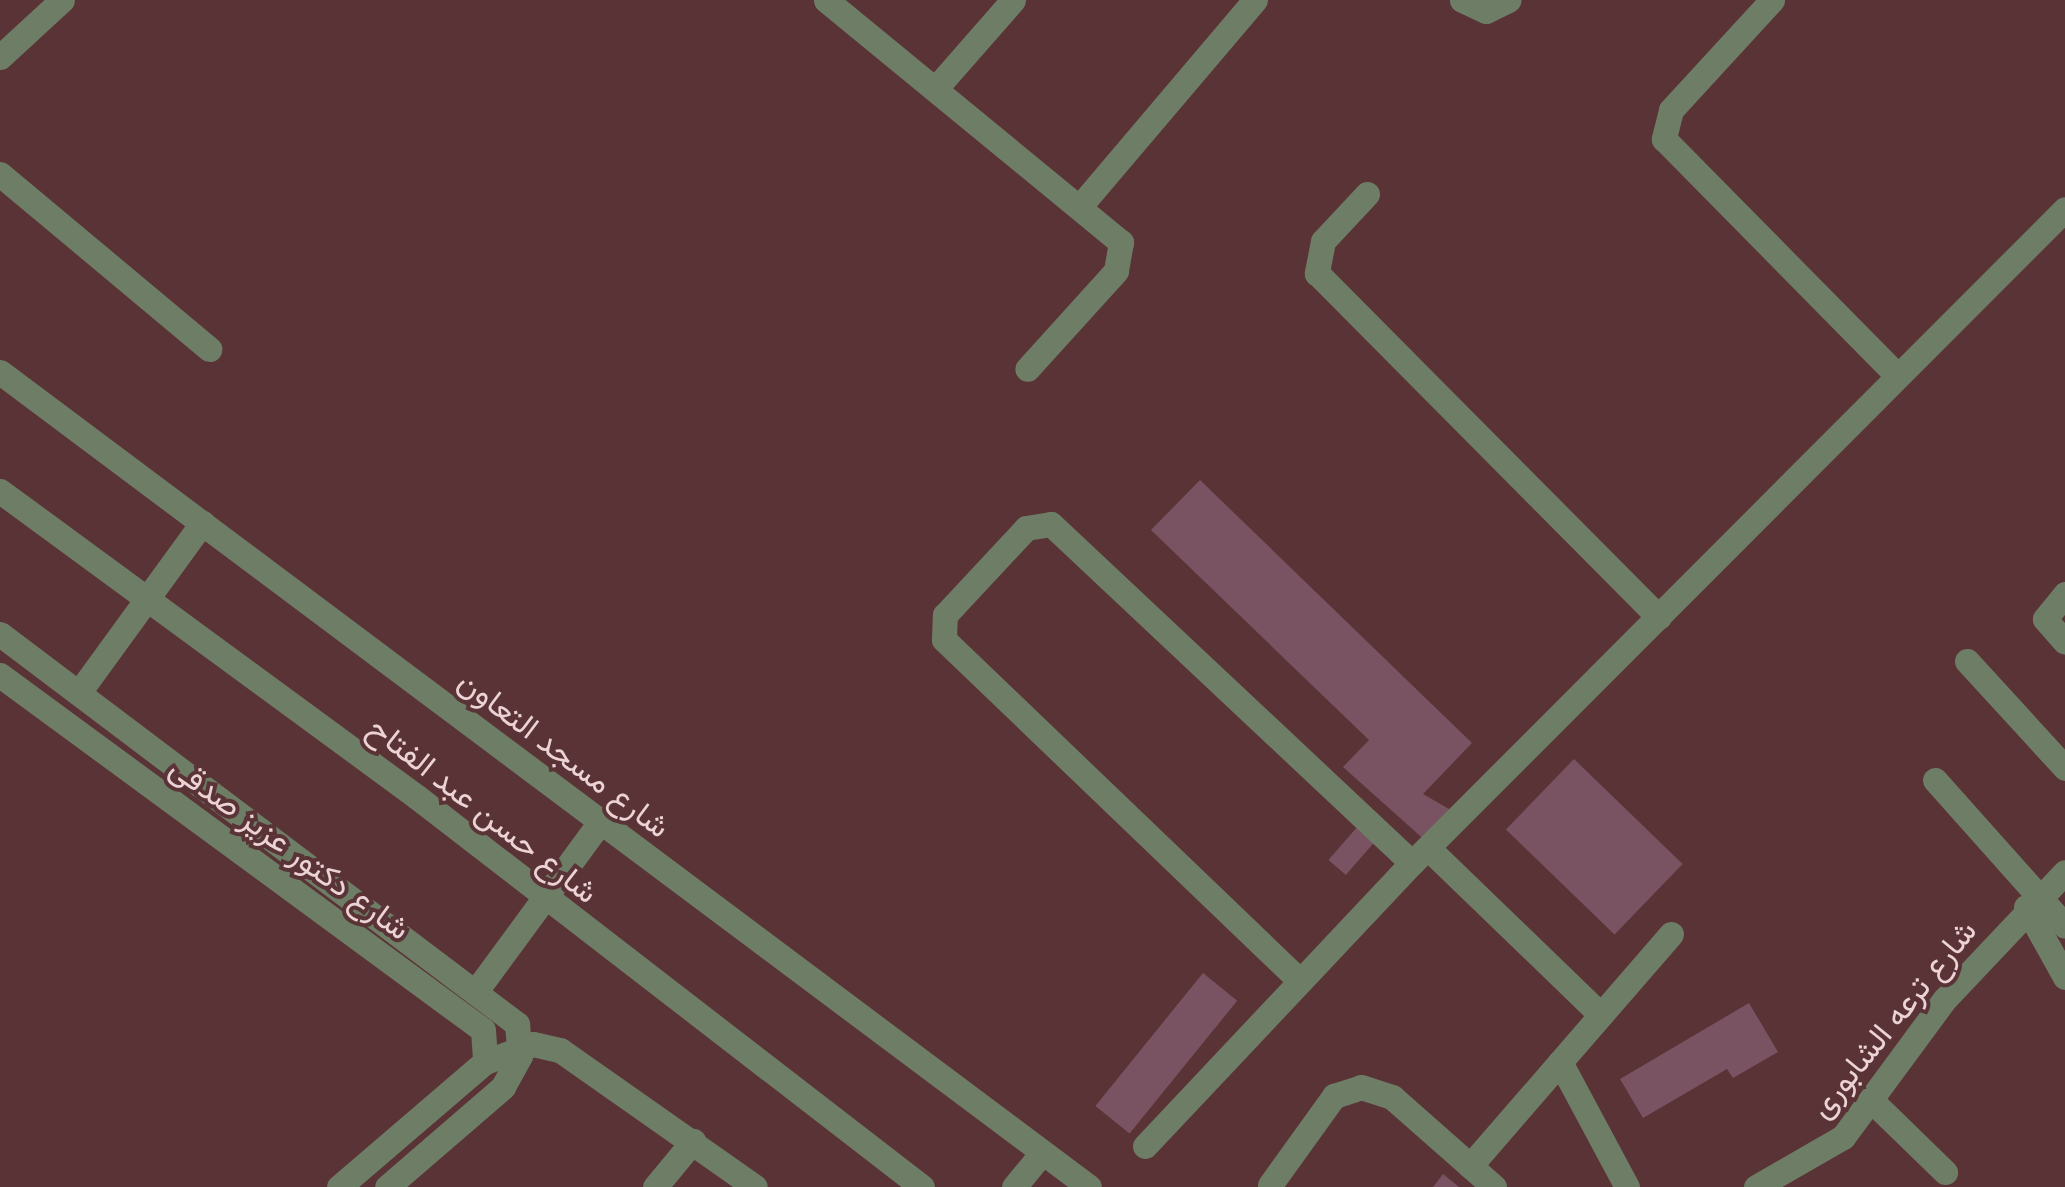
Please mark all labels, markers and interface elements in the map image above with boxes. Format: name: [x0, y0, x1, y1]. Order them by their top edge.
street label: شارع مسجد التعاون: [451, 662, 677, 846]
street label: شارع حسن عبد الفتاح: [361, 708, 605, 912]
street label: شارع دكتور عزيز صدقى: [163, 748, 417, 948]
street label: شارع ترعه الشابورى: [1801, 912, 1985, 1126]

